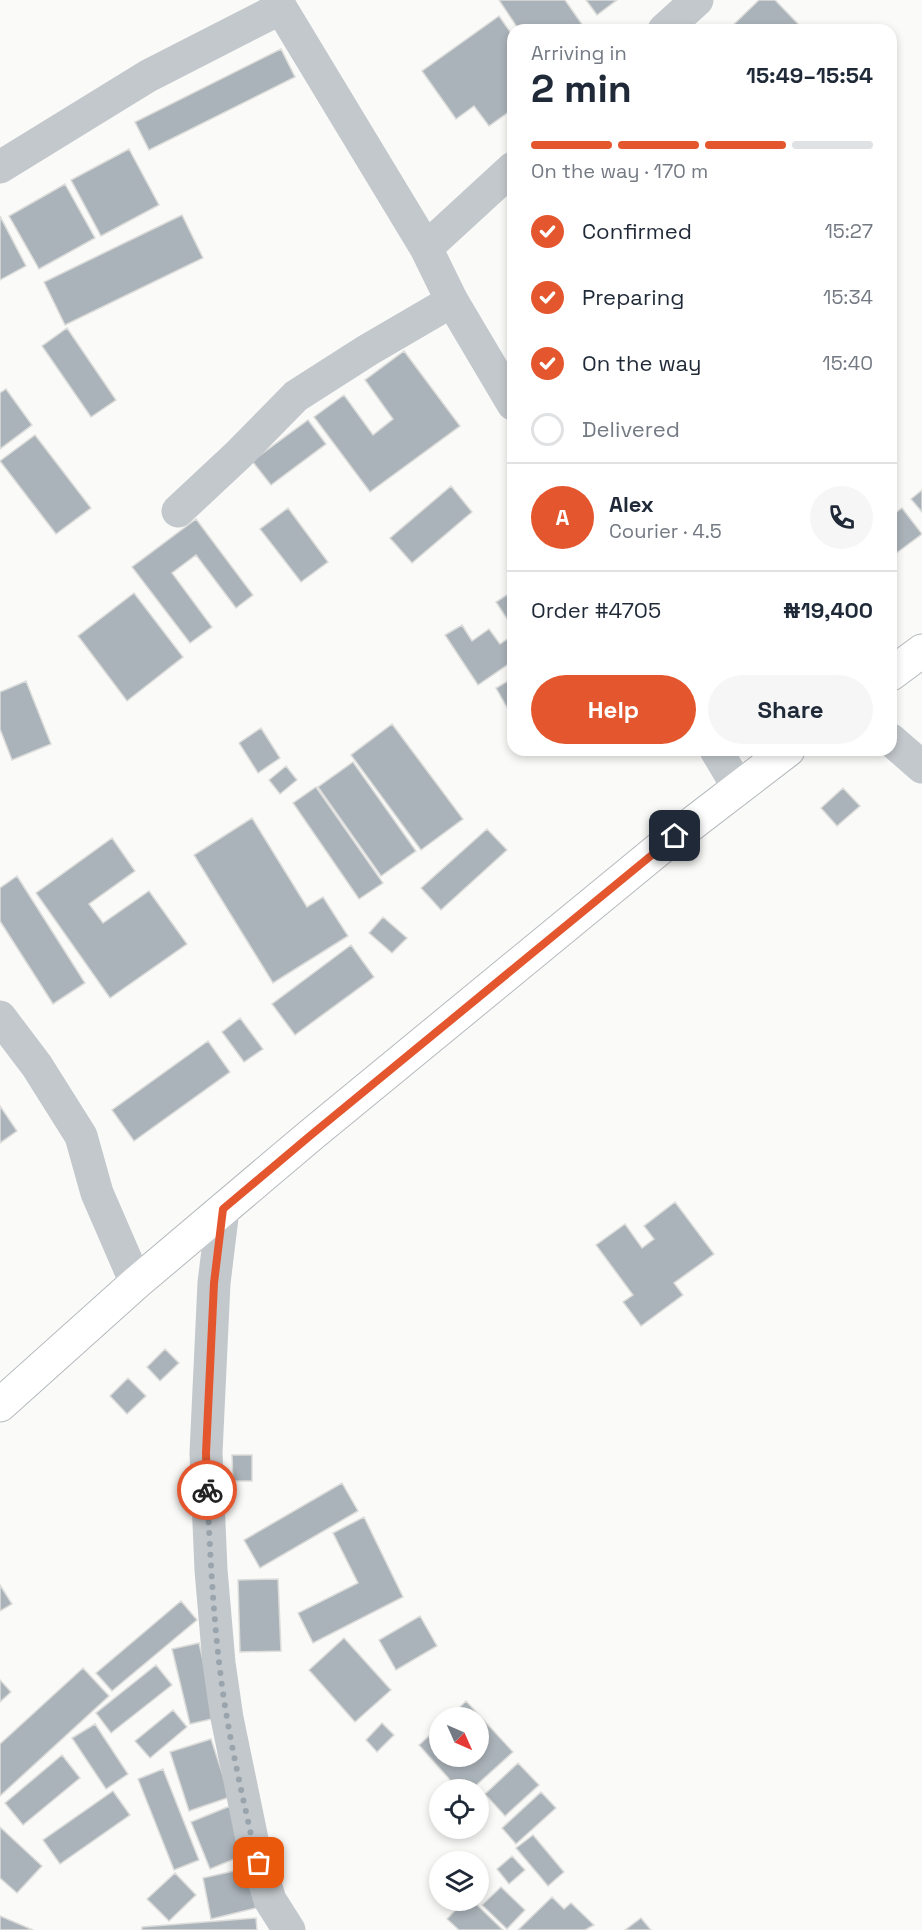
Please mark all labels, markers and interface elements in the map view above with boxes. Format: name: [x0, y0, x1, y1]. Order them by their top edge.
text: Arriving in: [531, 40, 627, 66]
text: 15:49–15:54: [746, 61, 873, 89]
text: 2 min: [531, 64, 632, 113]
text: On the way · 170 m: [531, 158, 708, 184]
icon: check: [531, 215, 564, 248]
text: Confirmed: [582, 217, 692, 245]
text: 15:27: [824, 218, 873, 244]
icon: check: [531, 281, 564, 314]
text: Preparing: [582, 283, 684, 311]
text: 15:34: [823, 284, 873, 310]
icon: check: [531, 347, 564, 380]
text: On the way: [582, 349, 701, 377]
text: 15:40: [822, 350, 873, 376]
text: Delivered: [582, 415, 680, 443]
button: phone: [810, 486, 873, 549]
text: Alex: [609, 490, 654, 518]
text: A: [556, 503, 569, 531]
text: Courier · 4.5: [609, 518, 722, 544]
text: Order #4705: [531, 596, 661, 624]
text: ₦19,400: [783, 596, 873, 624]
button: Help: [531, 675, 696, 744]
button: Share: [708, 675, 873, 744]
pin: [649, 810, 700, 861]
icon: home: [658, 819, 691, 852]
courier: [177, 1460, 237, 1520]
icon: bike: [191, 1474, 224, 1507]
north arrow: [429, 1707, 489, 1767]
map controls: [429, 1707, 489, 1911]
button: locate: [429, 1779, 489, 1839]
pin: [233, 1837, 284, 1888]
icon: bag: [242, 1846, 275, 1879]
button: layers: [429, 1851, 489, 1911]

